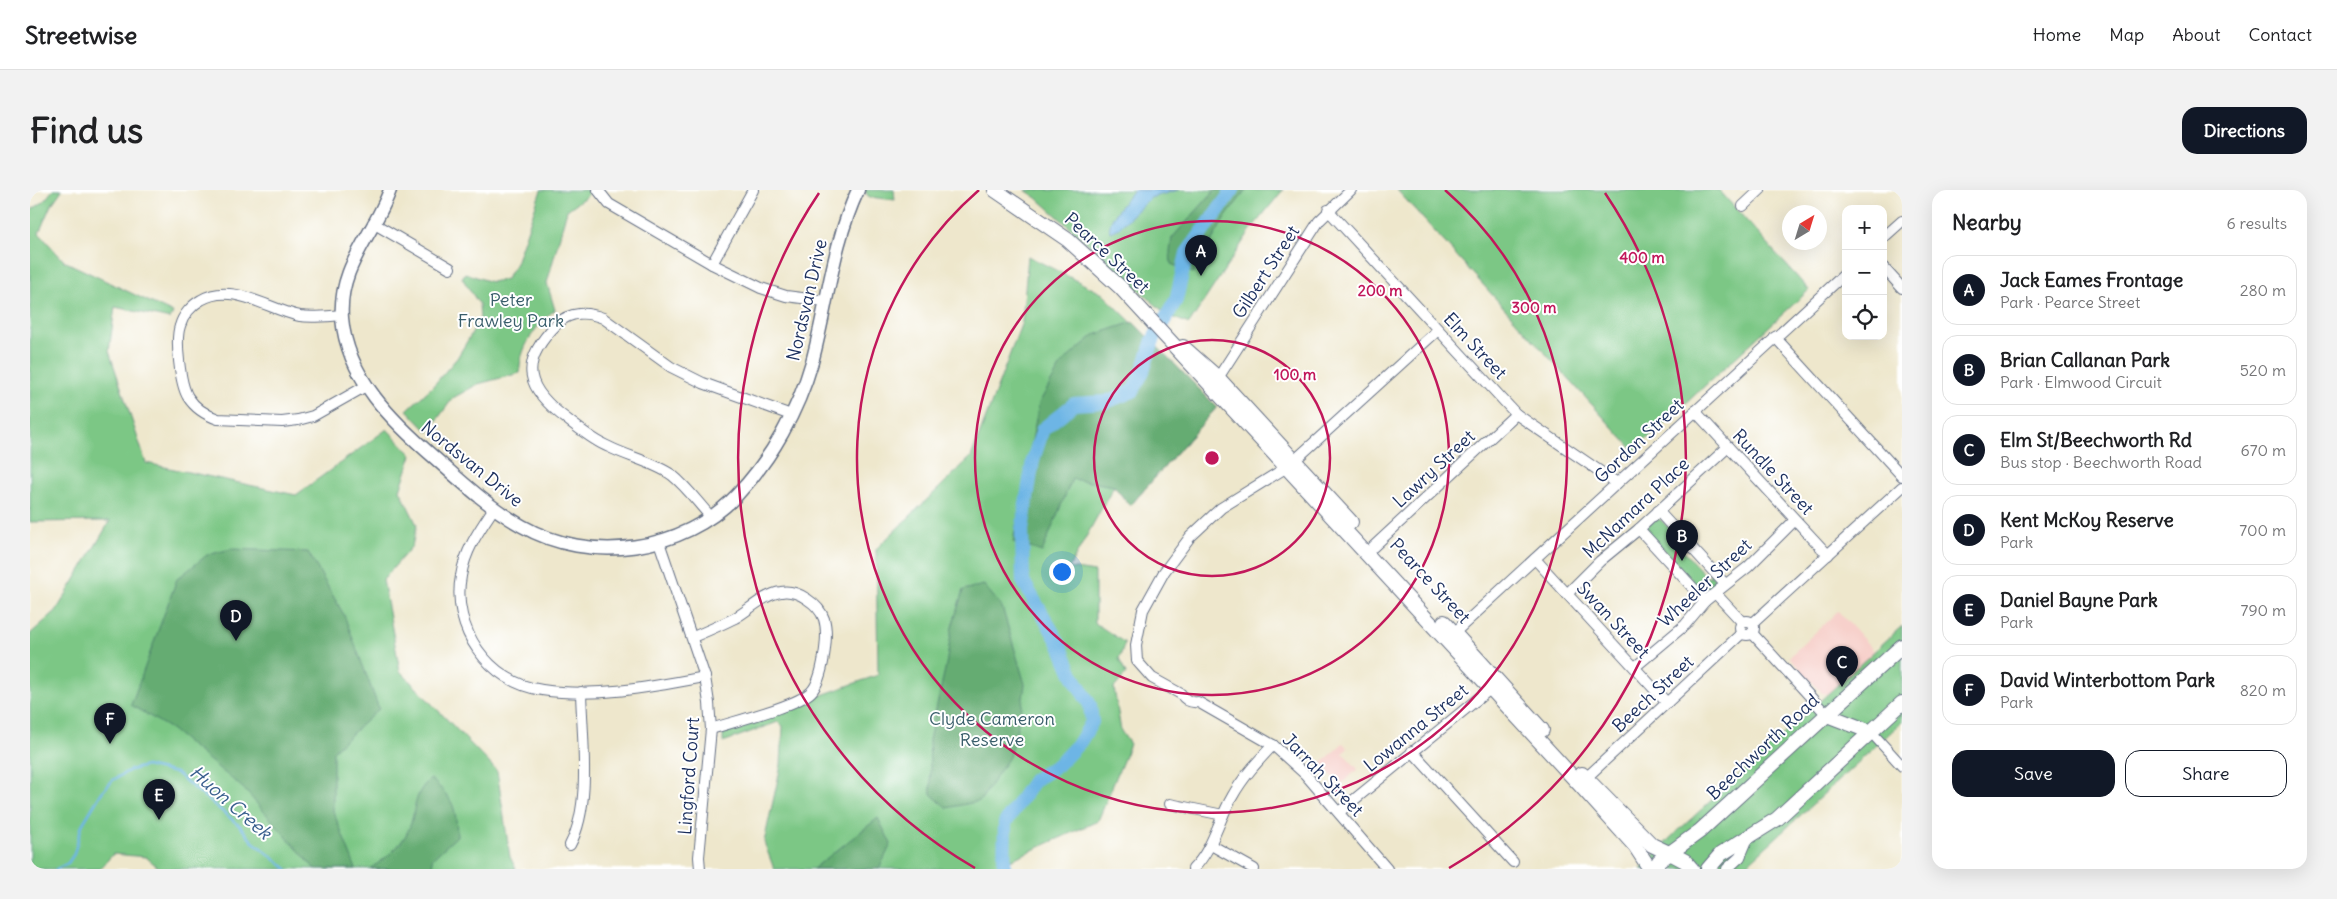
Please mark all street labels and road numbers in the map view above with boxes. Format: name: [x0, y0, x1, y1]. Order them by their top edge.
street label: Pearce Street: [1060, 207, 1155, 298]
street label: Gilbert Street: [1227, 221, 1304, 323]
street label: Nordsvan Drive: [781, 237, 832, 363]
street label: Elm Street: [1439, 308, 1512, 384]
street label: Gordon Street: [1589, 393, 1688, 488]
street label: Nordsvan Drive: [417, 415, 528, 512]
street label: Rundle Street: [1728, 424, 1819, 519]
street label: Lawry Street: [1388, 425, 1480, 513]
street label: McNamara Place: [1578, 452, 1694, 563]
street label: Pearce Street: [1385, 533, 1476, 628]
street label: Wheeler Street: [1653, 533, 1756, 632]
street label: Swan Street: [1572, 576, 1655, 663]
street label: Beech Street: [1607, 650, 1698, 737]
street label: Lowanna Street: [1359, 679, 1472, 777]
street label: Beechworth Road: [1702, 688, 1824, 805]
street label: Lingford Court: [673, 716, 704, 836]
street label: Jarrah Street: [1278, 728, 1369, 821]

